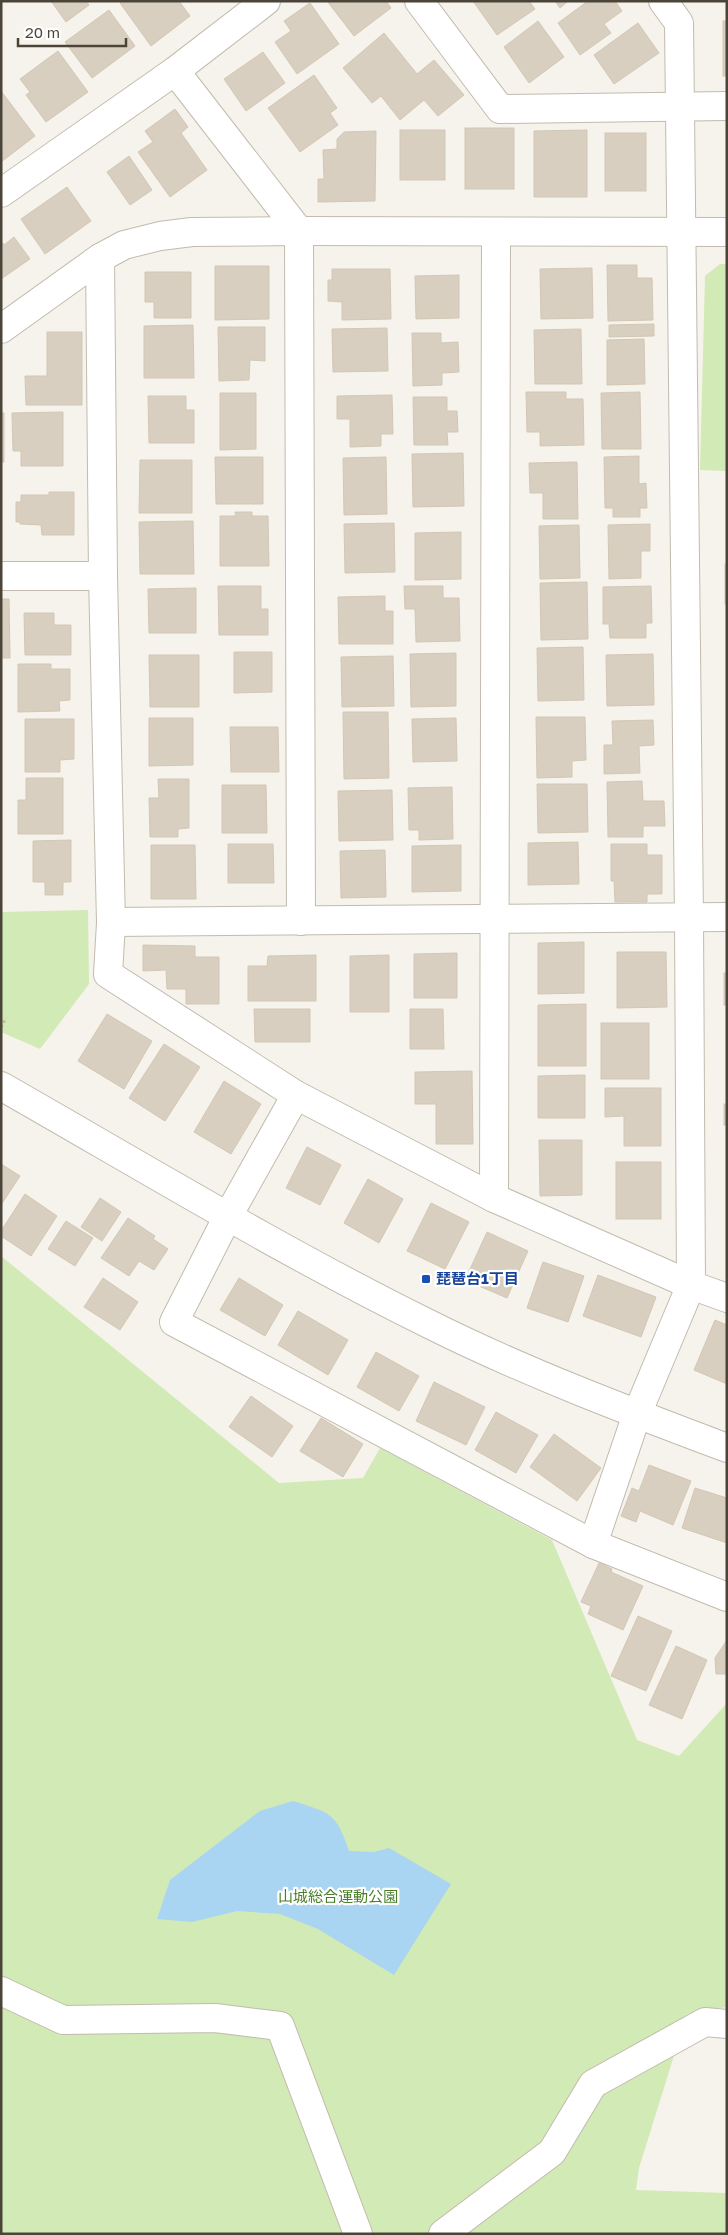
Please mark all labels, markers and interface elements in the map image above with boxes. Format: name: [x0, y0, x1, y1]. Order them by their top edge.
scale bar: [18, 15, 125, 47]
text: 20 m: [25, 23, 60, 41]
place label: 琵琶台1丁目: [436, 1269, 519, 1287]
marker: 琵琶台1丁目: [420, 1273, 432, 1285]
park label: 山城総合運動公園: [278, 1887, 398, 1905]

